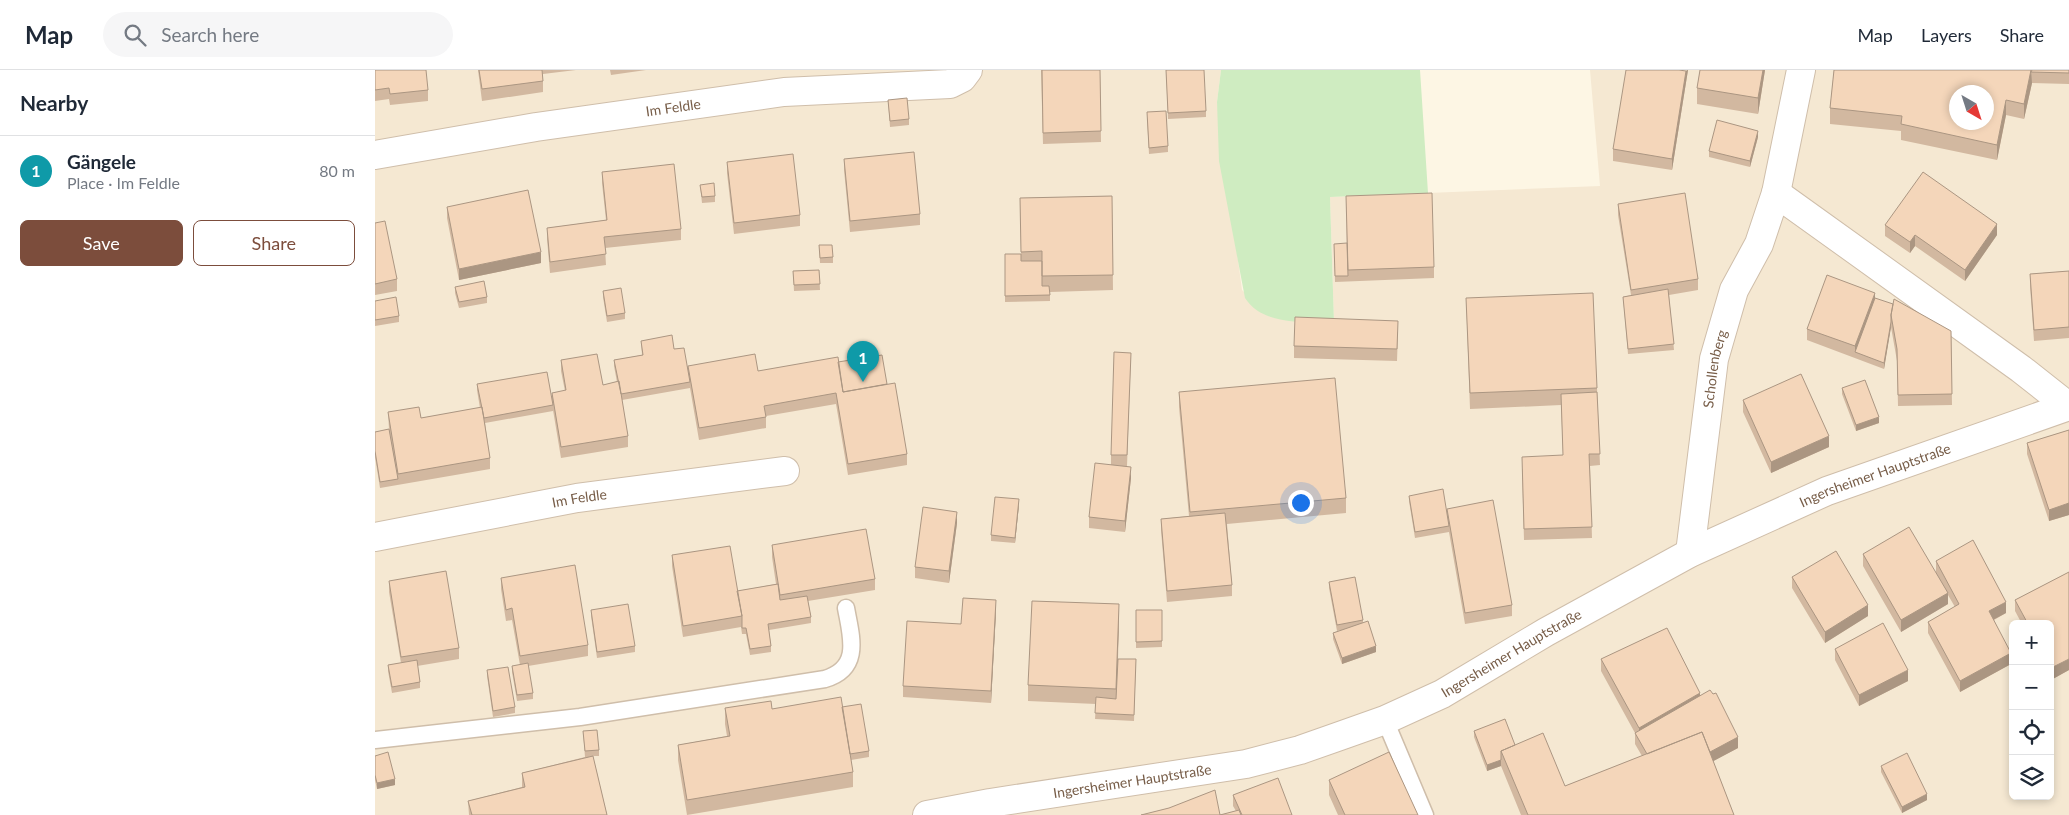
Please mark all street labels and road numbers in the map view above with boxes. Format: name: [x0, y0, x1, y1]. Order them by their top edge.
street label: Im Feldle: [644, 95, 702, 119]
street label: Schollenberg: [1699, 328, 1730, 409]
street label: Ingersheimer Hauptstraße: [1797, 439, 1953, 510]
street label: Im Feldle: [550, 485, 608, 511]
street label: Ingersheimer Hauptstraße: [1438, 605, 1584, 701]
street label: Ingersheimer Hauptstraße: [1052, 760, 1212, 801]

